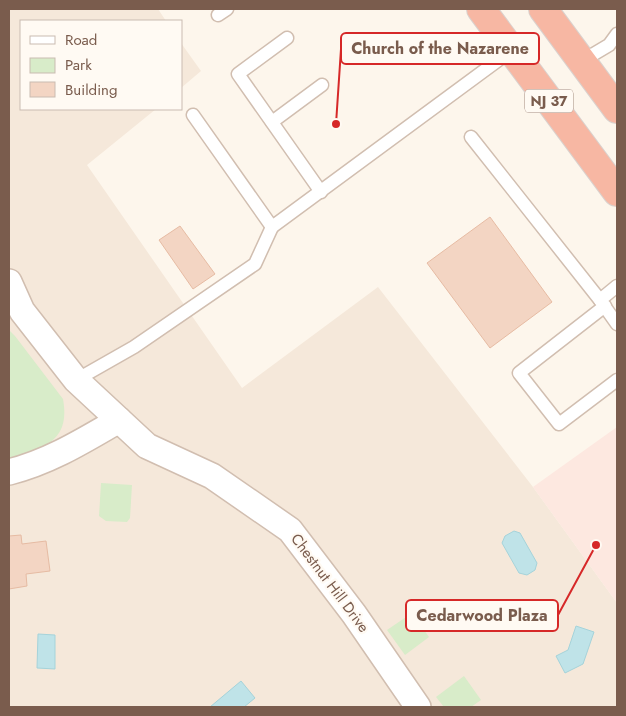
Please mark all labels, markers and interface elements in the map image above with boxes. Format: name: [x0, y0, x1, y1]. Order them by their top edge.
legend: [20, 20, 182, 110]
text: Road: [65, 29, 97, 51]
callout: Church of the Nazarene: [341, 33, 539, 64]
text: Church of the Nazarene: [351, 37, 529, 60]
text: Park: [65, 54, 92, 76]
text: Building: [65, 79, 117, 101]
road number: NJ 37: [525, 90, 573, 112]
street label: Chestnut Hill Drive: [285, 529, 375, 637]
callout: Cedarwood Plaza: [406, 600, 558, 631]
text: Cedarwood Plaza: [416, 604, 548, 627]

